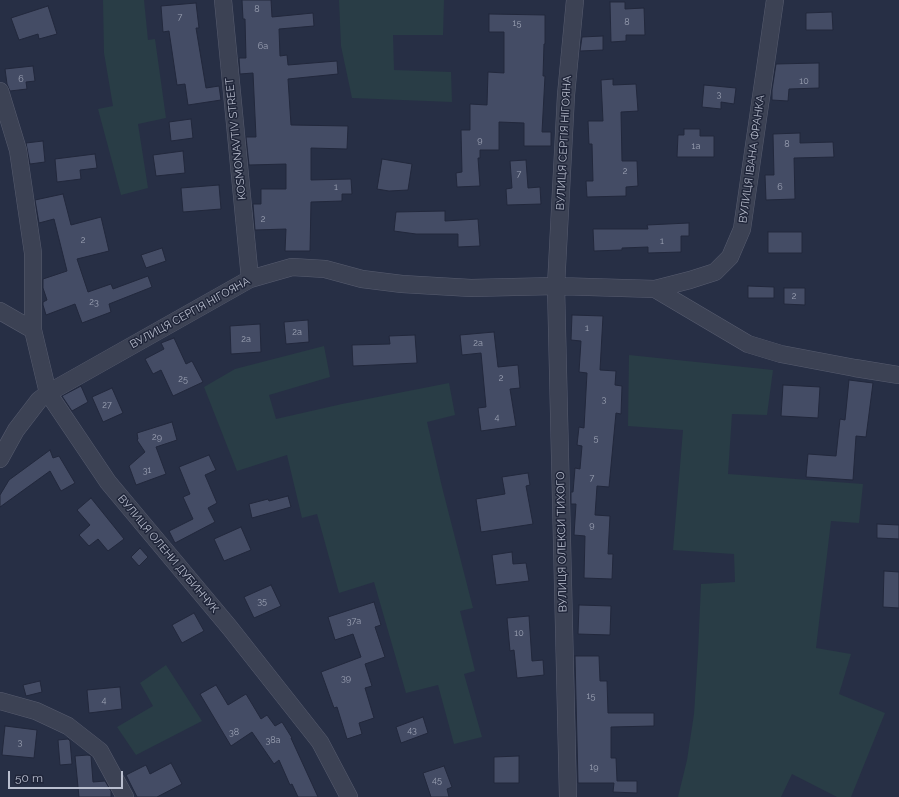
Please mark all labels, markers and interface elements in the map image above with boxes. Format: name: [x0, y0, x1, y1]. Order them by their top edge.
house number: 8: [254, 4, 260, 14]
house number: 7: [178, 12, 182, 22]
house number: 8: [624, 17, 630, 27]
house number: 15: [513, 18, 521, 28]
house number: 6а: [258, 41, 268, 51]
house number: 6: [18, 74, 24, 84]
street label: ВУЛИЦЯ СЕРГІЯ НІГОЯНА: [554, 75, 574, 211]
house number: 10: [799, 76, 809, 86]
street label: KOSMONAVTIV STREET: [223, 77, 249, 201]
house number: 3: [717, 89, 721, 99]
street label: ВУЛИЦЯ ІВАНА ФРАНКА: [736, 94, 768, 224]
house number: 9: [477, 135, 483, 145]
house number: 8: [784, 139, 790, 149]
house number: 1а: [692, 141, 700, 151]
house number: 2: [623, 166, 627, 176]
house number: 7: [517, 169, 521, 179]
house number: 1: [334, 182, 338, 192]
house number: 6: [777, 182, 783, 192]
house number: 2: [261, 214, 265, 224]
house number: 2: [81, 235, 85, 245]
house number: 1: [660, 236, 664, 246]
street label: ВУЛИЦЯ СЕРГІЯ НІГОЯНА: [128, 275, 252, 351]
house number: 2: [792, 291, 796, 301]
house number: 23: [89, 297, 99, 307]
house number: 1: [585, 323, 589, 333]
house number: 2а: [292, 327, 302, 337]
house number: 2а: [241, 334, 251, 344]
house number: 2а: [473, 338, 483, 348]
house number: 2: [499, 373, 503, 383]
house number: 25: [178, 374, 188, 384]
house number: 3: [602, 394, 606, 404]
house number: 27: [102, 400, 112, 410]
house number: 4: [495, 412, 499, 422]
house number: 29: [152, 432, 162, 442]
house number: 5: [594, 433, 598, 443]
house number: 31: [143, 465, 151, 475]
street label: ВУЛИЦЯ ОЛЕКСИ ТИХОГО: [554, 472, 570, 612]
house number: 7: [590, 473, 594, 483]
street label: ВУЛИЦЯ ОЛЕНИ ДУБИНЧУК: [115, 492, 221, 616]
house number: 9: [589, 520, 595, 530]
house number: 35: [257, 596, 267, 606]
house number: 37а: [347, 616, 361, 626]
house number: 10: [514, 628, 524, 638]
house number: 39: [341, 673, 351, 683]
house number: 15: [587, 691, 595, 701]
house number: 4: [102, 695, 106, 705]
house number: 43: [407, 725, 417, 735]
house number: 38: [229, 727, 239, 737]
house number: 38а: [265, 735, 281, 745]
house number: 3: [18, 737, 22, 747]
house number: 19: [589, 762, 599, 772]
scale bar: [10, 763, 125, 789]
text: 50 m: [15, 771, 43, 785]
house number: 45: [432, 775, 442, 785]

